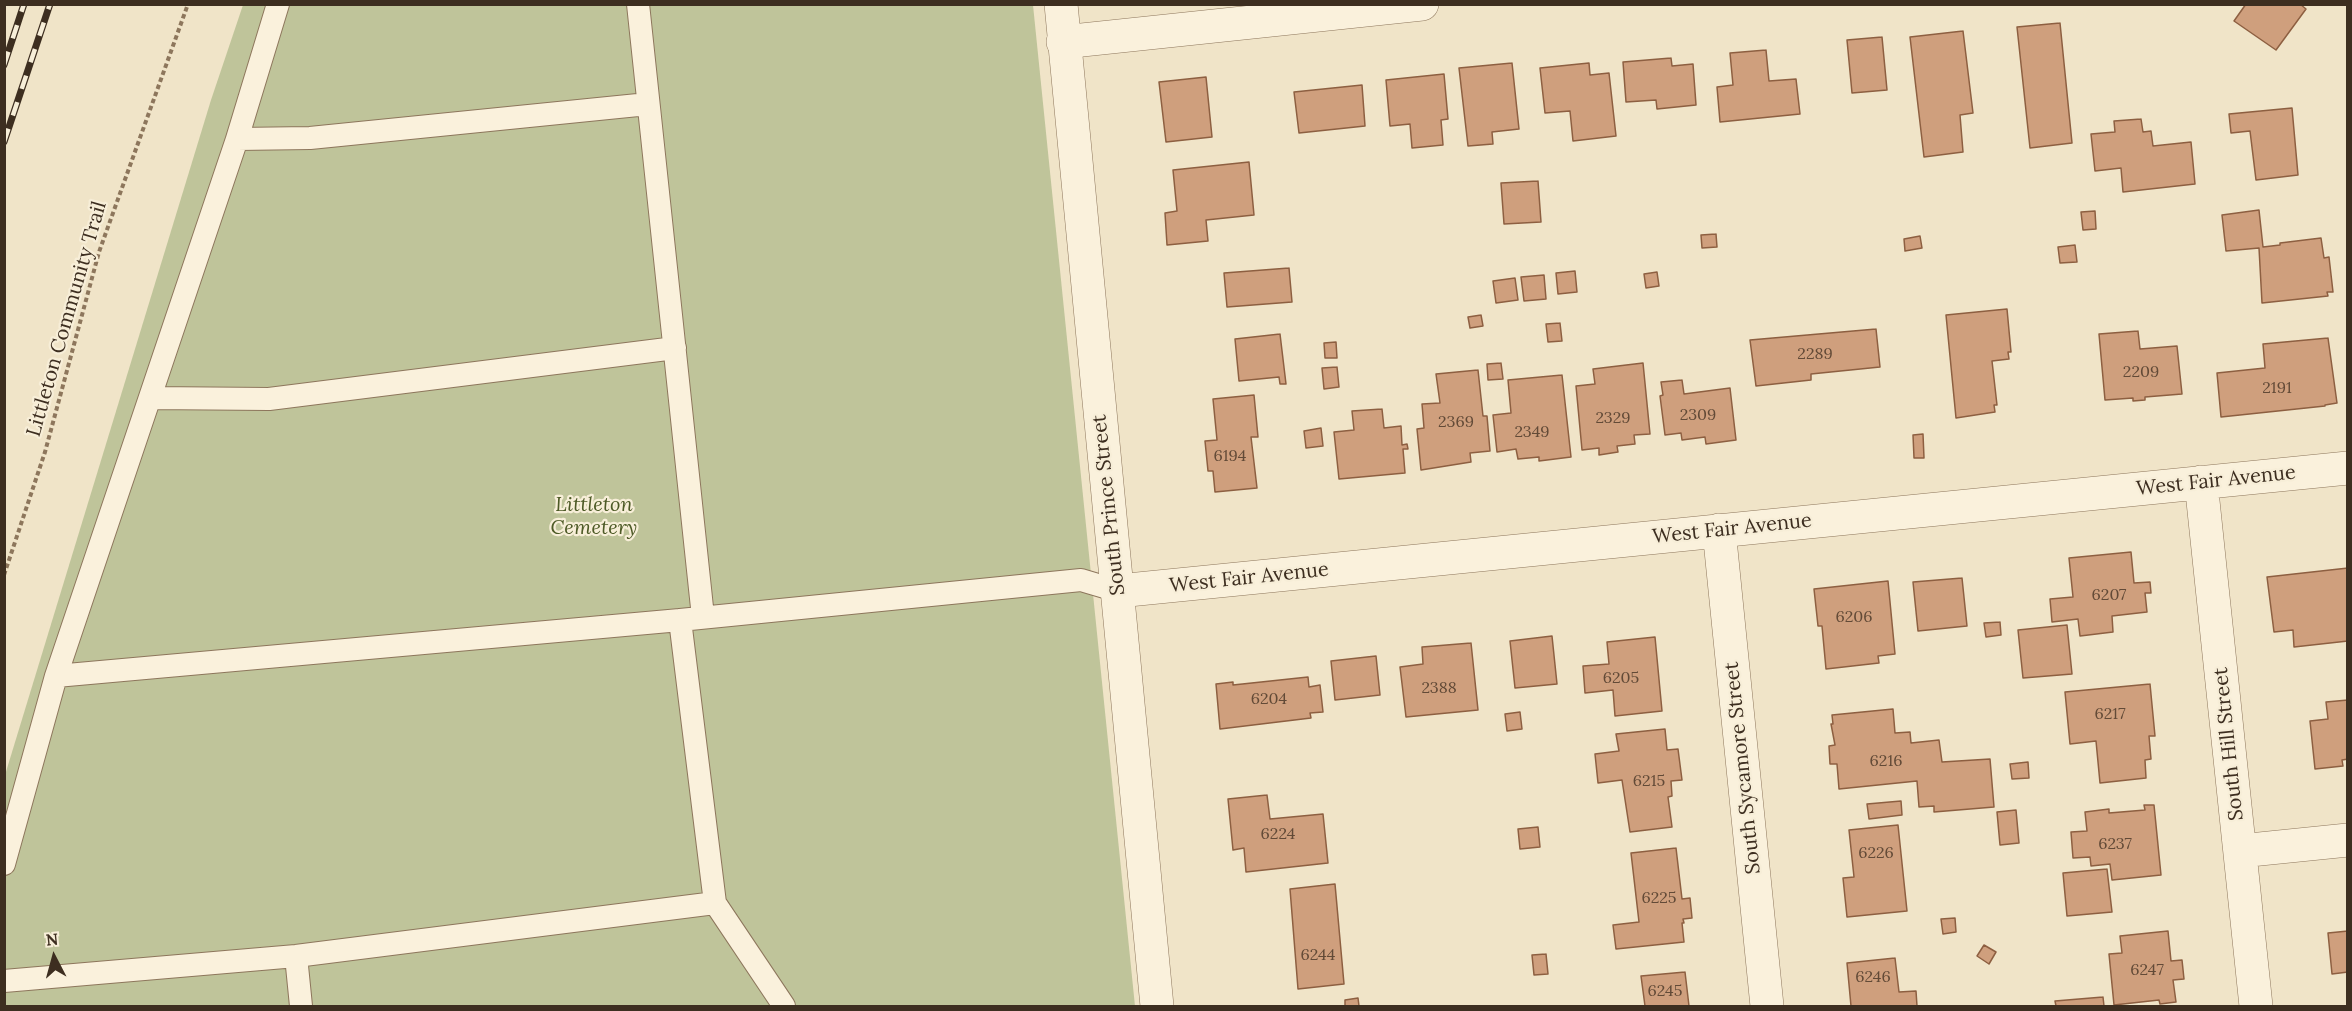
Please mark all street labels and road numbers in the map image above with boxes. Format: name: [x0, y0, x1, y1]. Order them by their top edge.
street label: Littleton Community Trail: [22, 199, 112, 439]
street label: South Prince Street: [1088, 413, 1130, 597]
street label: West Fair Avenue: [2135, 461, 2297, 501]
street label: West Fair Avenue: [1651, 509, 1813, 549]
street label: West Fair Avenue: [1168, 558, 1330, 598]
street label: South Sycamore Street: [1720, 661, 1766, 875]
street label: South Hill Street: [2209, 666, 2249, 822]

